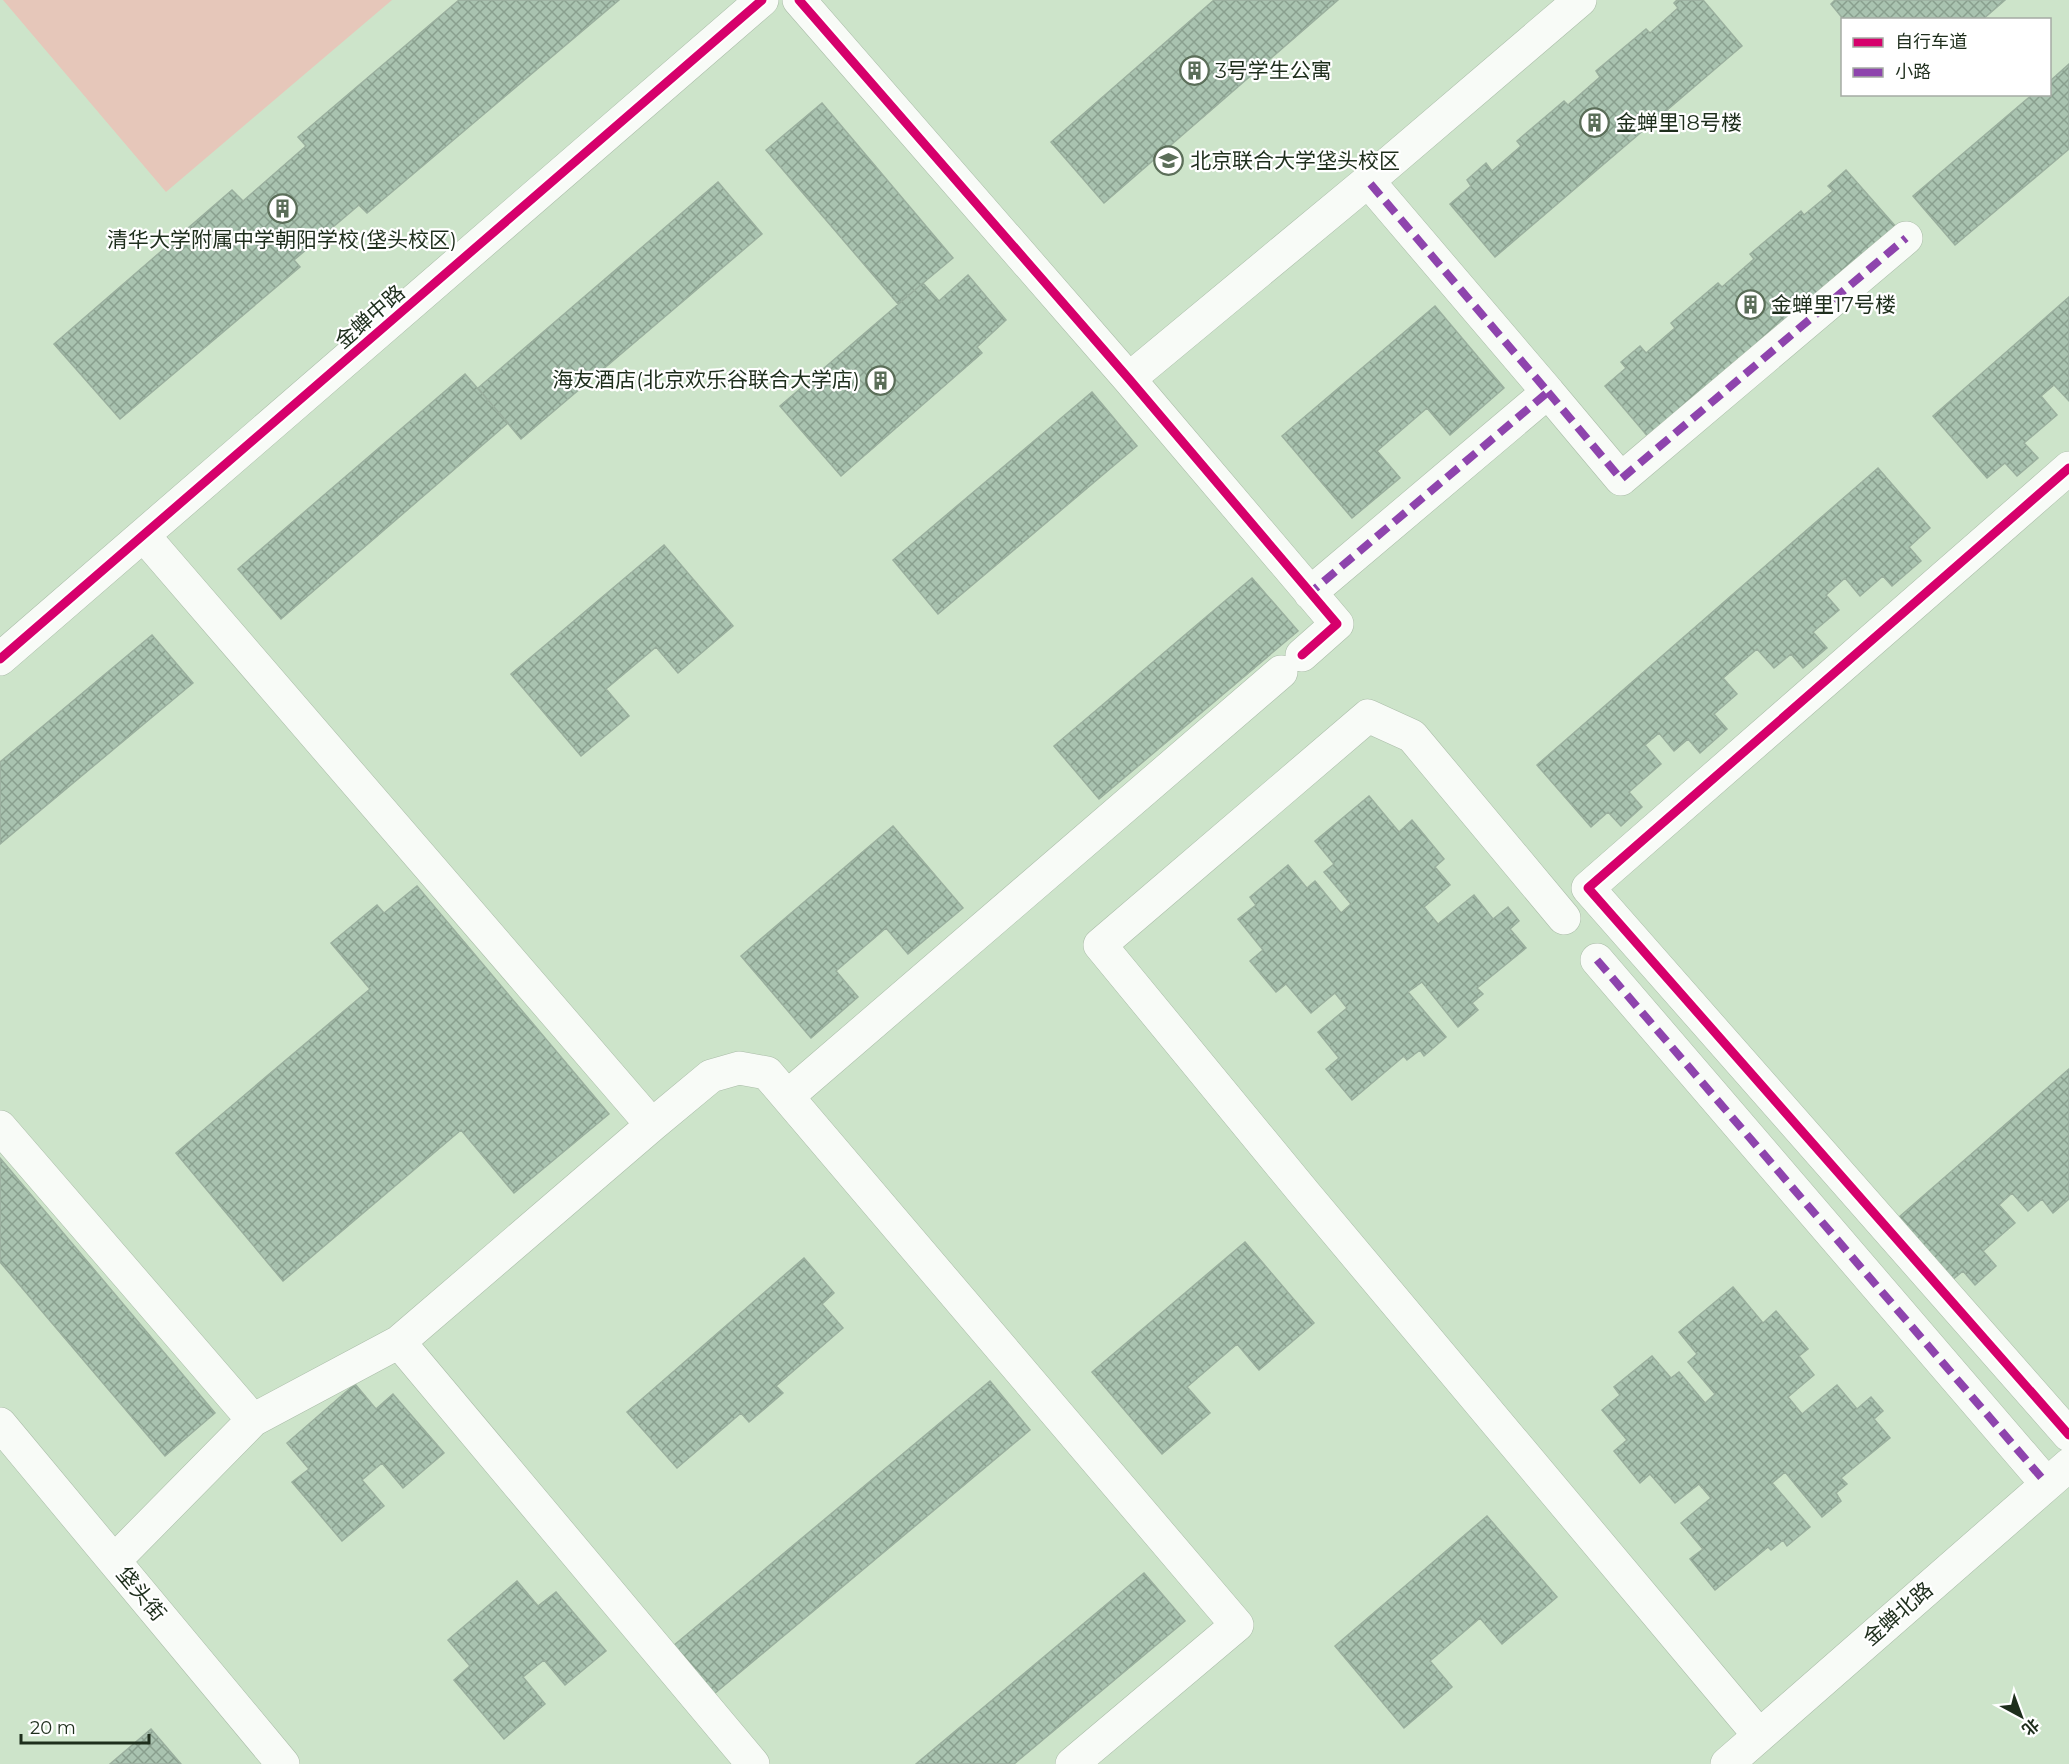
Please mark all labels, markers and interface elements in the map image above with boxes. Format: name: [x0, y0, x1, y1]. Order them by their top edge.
legend: [1841, 18, 2051, 96]
text: 自行车道: [1895, 31, 1967, 53]
building icon: 3号学生公寓: [1178, 55, 1210, 87]
place label: 3号学生公寓: [1215, 58, 1332, 83]
text: 小路: [1895, 61, 1931, 83]
building icon: 金蝉里18号楼: [1579, 107, 1611, 139]
place label: 金蝉里18号楼: [1616, 110, 1742, 135]
school or university icon: 北京联合大学垡头校区: [1153, 145, 1185, 177]
place label: 北京联合大学垡头校区: [1190, 148, 1400, 173]
building icon: 清华大学附属中学朝阳学校(垡头校区): [266, 193, 298, 225]
place label: 清华大学附属中学朝阳学校(垡头校区): [107, 227, 457, 252]
street label: 金蝉中路: [330, 280, 410, 354]
building icon: 金蝉里17号楼: [1734, 289, 1766, 321]
place label: 金蝉里17号楼: [1771, 292, 1896, 317]
building icon: 海友酒店(北京欢乐谷联合大学店): [865, 364, 897, 396]
place label: 海友酒店(北京欢乐谷联合大学店): [552, 367, 860, 392]
street label: 垡头街: [112, 1562, 171, 1626]
street label: 金蝉北路: [1858, 1577, 1938, 1651]
north arrow: [1991, 1686, 2051, 1746]
scale bar: [21, 1707, 148, 1745]
text: 北: [2018, 1715, 2043, 1739]
text: 20 m: [30, 1717, 76, 1739]

